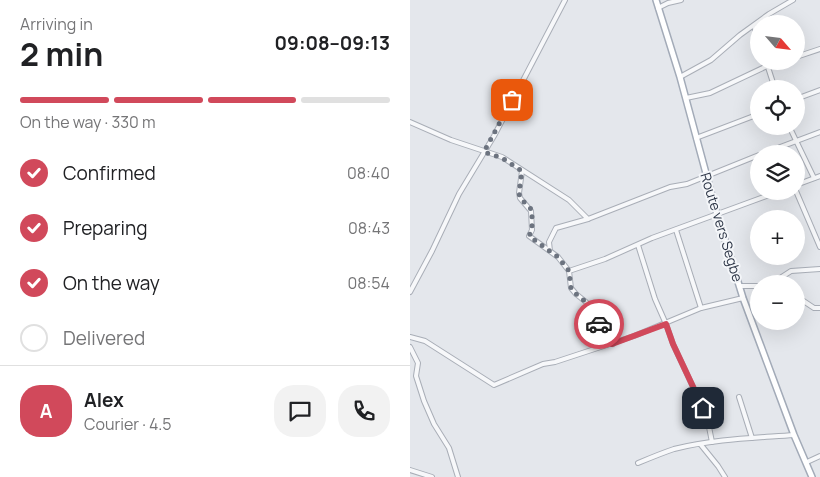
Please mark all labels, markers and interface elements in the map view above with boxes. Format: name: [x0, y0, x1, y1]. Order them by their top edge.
text: Arriving in: [20, 13, 93, 35]
north arrow: [750, 15, 805, 70]
map controls: [750, 15, 805, 330]
text: 09:08–09:13: [275, 30, 390, 56]
text: 2 min: [20, 32, 103, 76]
pin: [491, 79, 533, 121]
button: locate: [750, 80, 805, 135]
icon: bag: [498, 86, 526, 114]
text: On the way · 330 m: [20, 111, 156, 133]
button: layers: [750, 145, 805, 200]
icon: check: [20, 159, 48, 187]
text: Confirmed: [63, 160, 156, 186]
text: 08:40: [347, 162, 390, 184]
street label: Route vers Segbe: [696, 170, 748, 284]
button: +: [750, 210, 805, 265]
icon: check: [20, 214, 48, 242]
text: Preparing: [63, 215, 148, 241]
text: 08:43: [348, 217, 390, 239]
icon: check: [20, 269, 48, 297]
text: On the way: [63, 270, 160, 296]
text: 08:54: [347, 272, 390, 294]
button: −: [750, 275, 805, 330]
courier: [574, 299, 624, 349]
icon: car: [585, 310, 613, 338]
text: Delivered: [63, 325, 145, 351]
button: chat: [274, 385, 326, 437]
button: phone: [338, 385, 390, 437]
text: Alex: [84, 387, 124, 413]
pin: [682, 387, 724, 429]
icon: home: [689, 394, 717, 422]
text: A: [40, 398, 52, 424]
text: Courier · 4.5: [84, 413, 171, 435]

